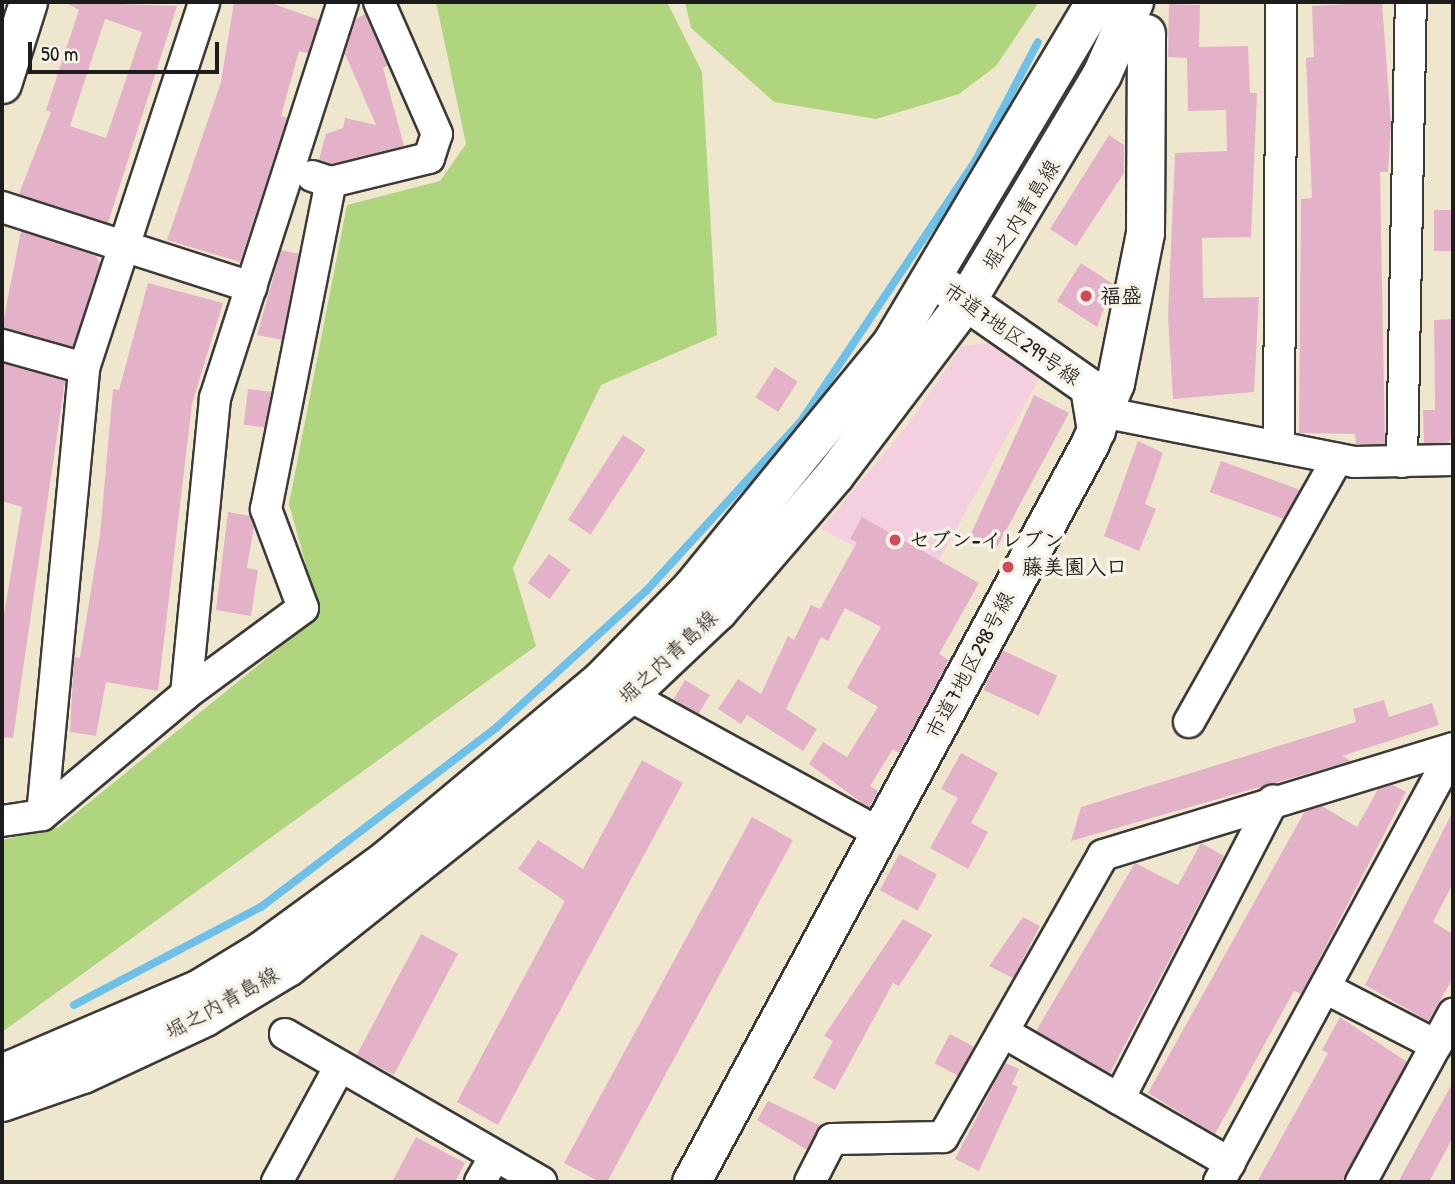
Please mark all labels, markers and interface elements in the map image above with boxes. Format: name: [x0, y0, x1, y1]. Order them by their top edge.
scale bar: [32, 28, 222, 72]
text: 50 m: [41, 39, 78, 68]
street label: 堀之内青島線: [977, 155, 1065, 275]
street label: 市道7地区299号線: [939, 277, 1085, 391]
place label: 福盛: [1100, 283, 1142, 309]
marker: 福盛: [1078, 288, 1094, 304]
place label: セブン-イレブン: [909, 527, 1064, 553]
marker: セブン-イレブン: [887, 532, 903, 548]
place label: 藤美園入口: [1022, 554, 1127, 580]
marker: 藤美園入口: [1000, 559, 1016, 575]
street label: 市道7地区298号線: [921, 587, 1019, 743]
street label: 堀之内青島線: [613, 605, 723, 709]
street label: 堀之内青島線: [161, 961, 283, 1045]

